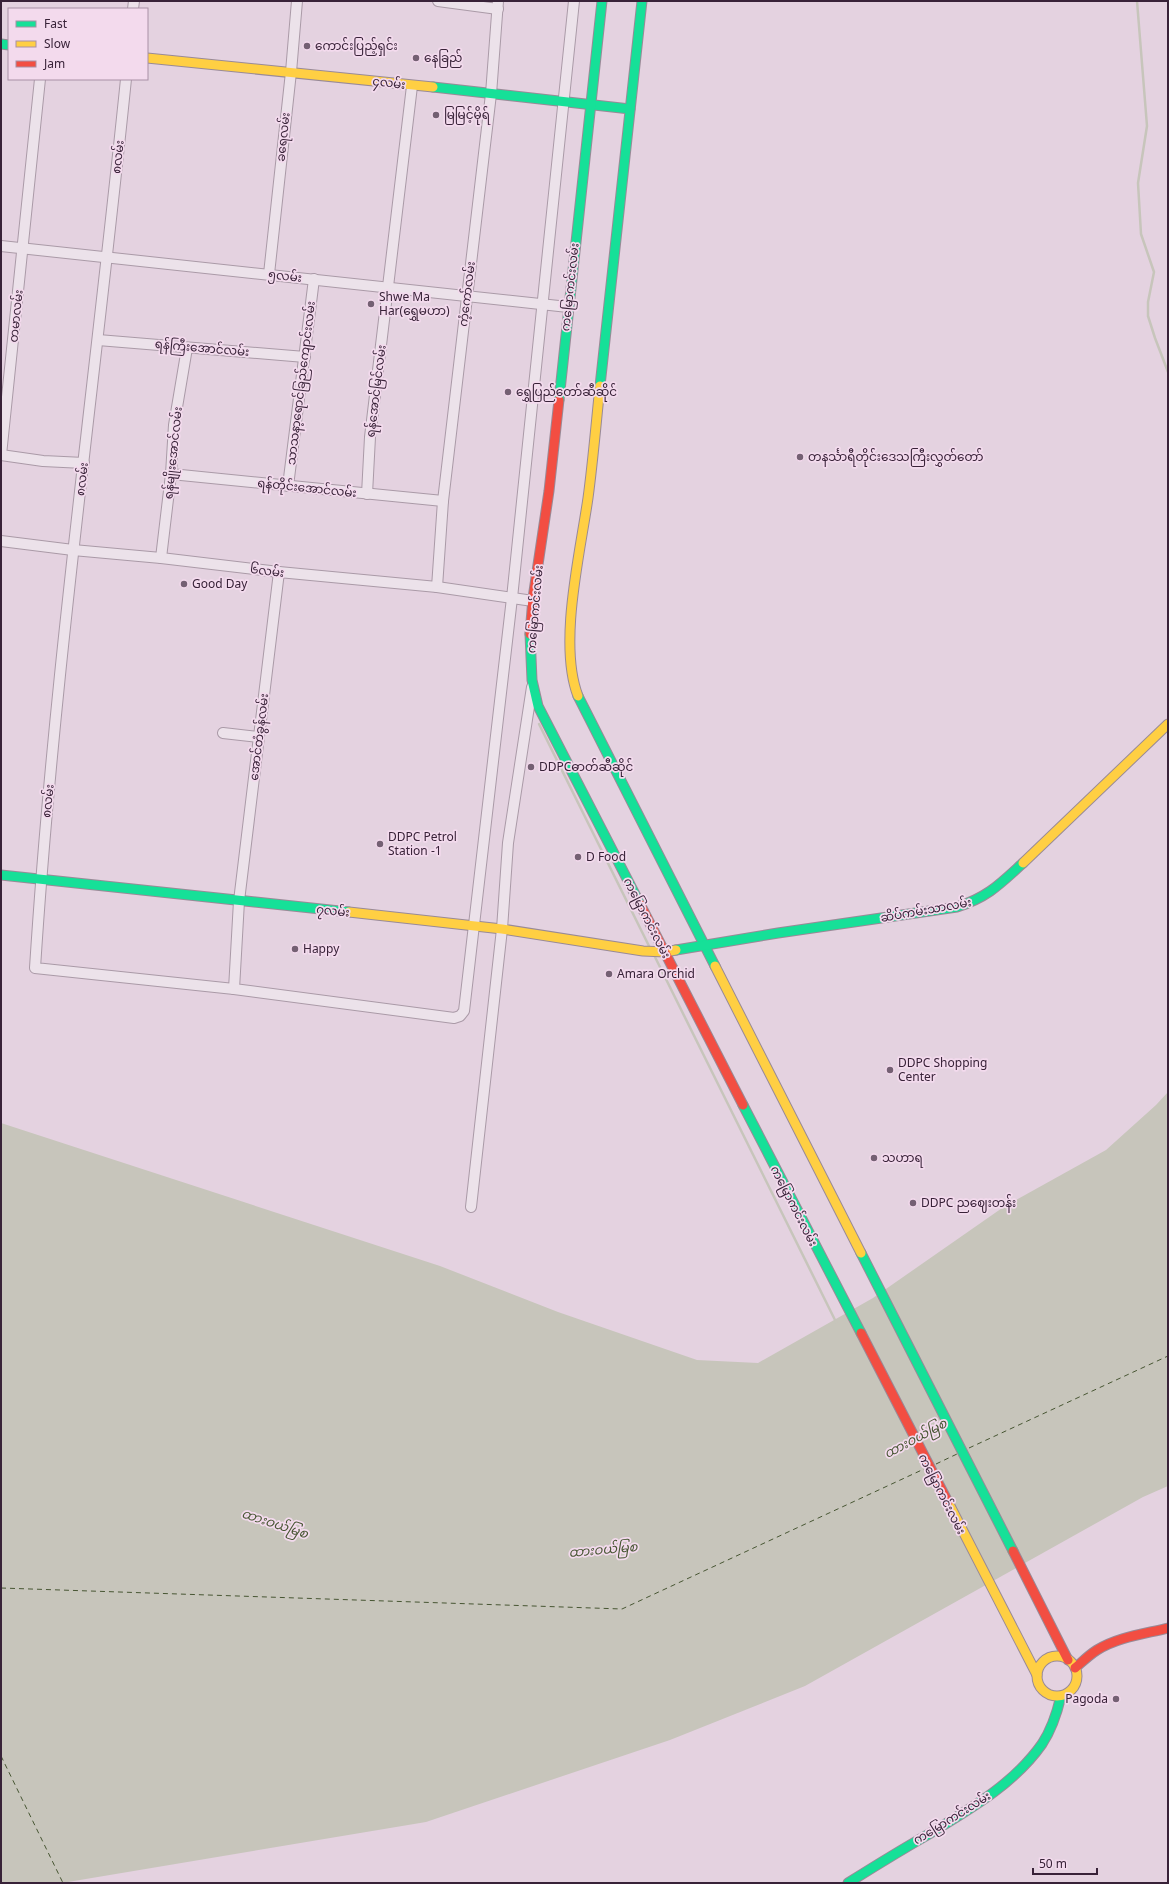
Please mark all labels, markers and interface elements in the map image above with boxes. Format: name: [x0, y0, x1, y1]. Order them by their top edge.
legend: [8, 8, 148, 80]
text: Fast: [44, 12, 68, 38]
text: Slow: [44, 32, 71, 58]
place label: ကောင်းပြည့်ရှင်း: [315, 34, 398, 60]
marker: ကောင်းပြည့်ရှင်း: [302, 41, 312, 51]
place label: နေခြည်: [424, 46, 462, 72]
text: Jam: [43, 52, 65, 78]
marker: နေခြည်: [411, 53, 421, 63]
street label: ၄လမ်း: [371, 69, 407, 99]
place label: မြမြင့်မိုရ်: [444, 103, 491, 129]
marker: မြမြင့်မိုရ်: [431, 110, 441, 120]
street label: ခရေလမ်း: [268, 111, 300, 163]
street label: ၈လမ်း: [104, 139, 134, 175]
street label: ကမြောကင်းလမ်း: [553, 242, 589, 332]
street label: ကံ့ကော်လမ်း: [451, 260, 485, 328]
street label: ၅လမ်း: [266, 262, 303, 292]
place label: Shwe Ma Har(‌‌ရွှေမဟာ): [379, 285, 450, 325]
street label: တမာလမ်း: [1, 288, 33, 344]
marker: Shwe Ma Har(‌‌ရွှေမဟာ): [366, 299, 376, 309]
street label: သာသနာ့ရောင်ခြည်ကျောင်းလမ်း: [279, 300, 325, 467]
street label: ရန်ကြီးအောင်လမ်း: [154, 332, 250, 366]
street label: ရန်အောင်မြင်လမ်း: [358, 343, 396, 439]
place label: ရွှေပြည်တော်ဆီဆိုင်: [516, 380, 617, 406]
marker: ရွှေပြည်တော်ဆီဆိုင်: [503, 387, 513, 397]
street label: ရန်မျိုးအောင်လမ်း: [156, 406, 192, 501]
place label: တနင်္သာရီတိုင်းဒေသကြီးလွှတ်တော်: [808, 445, 983, 471]
marker: တနင်္သာရီတိုင်းဒေသကြီးလွှတ်တော်: [795, 452, 805, 462]
street label: ၈လမ်း: [68, 461, 98, 497]
street label: ရန်တိုင်းအောင်လမ်း: [256, 471, 358, 507]
street label: ၆လမ်း: [248, 557, 286, 587]
street label: ကမြောကင်းလမ်း: [519, 564, 553, 654]
place label: Good Day: [192, 572, 248, 598]
marker: Good Day: [179, 579, 189, 589]
street label: အောင်တံခွန်လမ်း: [242, 692, 278, 782]
place label: DDPCဓာတ်ဆီဆိုင်: [539, 755, 633, 781]
marker: DDPCဓာတ်ဆီဆိုင်: [526, 762, 536, 772]
street label: ၈လမ်း: [34, 783, 64, 819]
place label: DDPC Petrol Station -1: [388, 825, 457, 865]
marker: DDPC Petrol Station -1: [375, 839, 385, 849]
place label: D Food: [586, 845, 626, 871]
marker: D Food: [573, 852, 583, 862]
street label: ကမြောကင်းလမ်း: [614, 873, 678, 964]
street label: ဆိပ်ကမ်းသာလမ်း: [879, 890, 974, 932]
street label: ၇လမ်း: [315, 897, 351, 927]
place label: Happy: [303, 937, 340, 963]
marker: Happy: [290, 944, 300, 954]
place label: Amara Orchid: [617, 962, 695, 988]
marker: Amara Orchid: [604, 969, 614, 979]
place label: DDPC Shopping Center: [898, 1051, 987, 1091]
marker: DDPC Shopping Center: [885, 1065, 895, 1075]
place label: သဟာရ: [882, 1146, 923, 1172]
marker: သဟာရ: [869, 1153, 879, 1163]
street label: ကမြောကင်းလမ်း: [761, 1161, 825, 1252]
place label: DDPC ညဈေးတန်း: [921, 1191, 1016, 1217]
marker: DDPC ညဈေးတန်း: [908, 1198, 918, 1208]
water label: ထားဝယ်မြစ: [879, 1411, 954, 1468]
street label: ကမြောကင်းလမ်း: [909, 1449, 973, 1540]
water label: ထားဝယ်မြစ: [237, 1501, 313, 1549]
water label: ထားဝယ်မြစ: [568, 1534, 640, 1568]
place label: Pagoda: [1065, 1687, 1108, 1713]
marker: Pagoda: [1111, 1694, 1121, 1704]
street label: ကမြောကင်းလမ်း: [908, 1784, 997, 1853]
scale bar: [1033, 1850, 1097, 1876]
text: 50 m: [1039, 1852, 1067, 1878]

